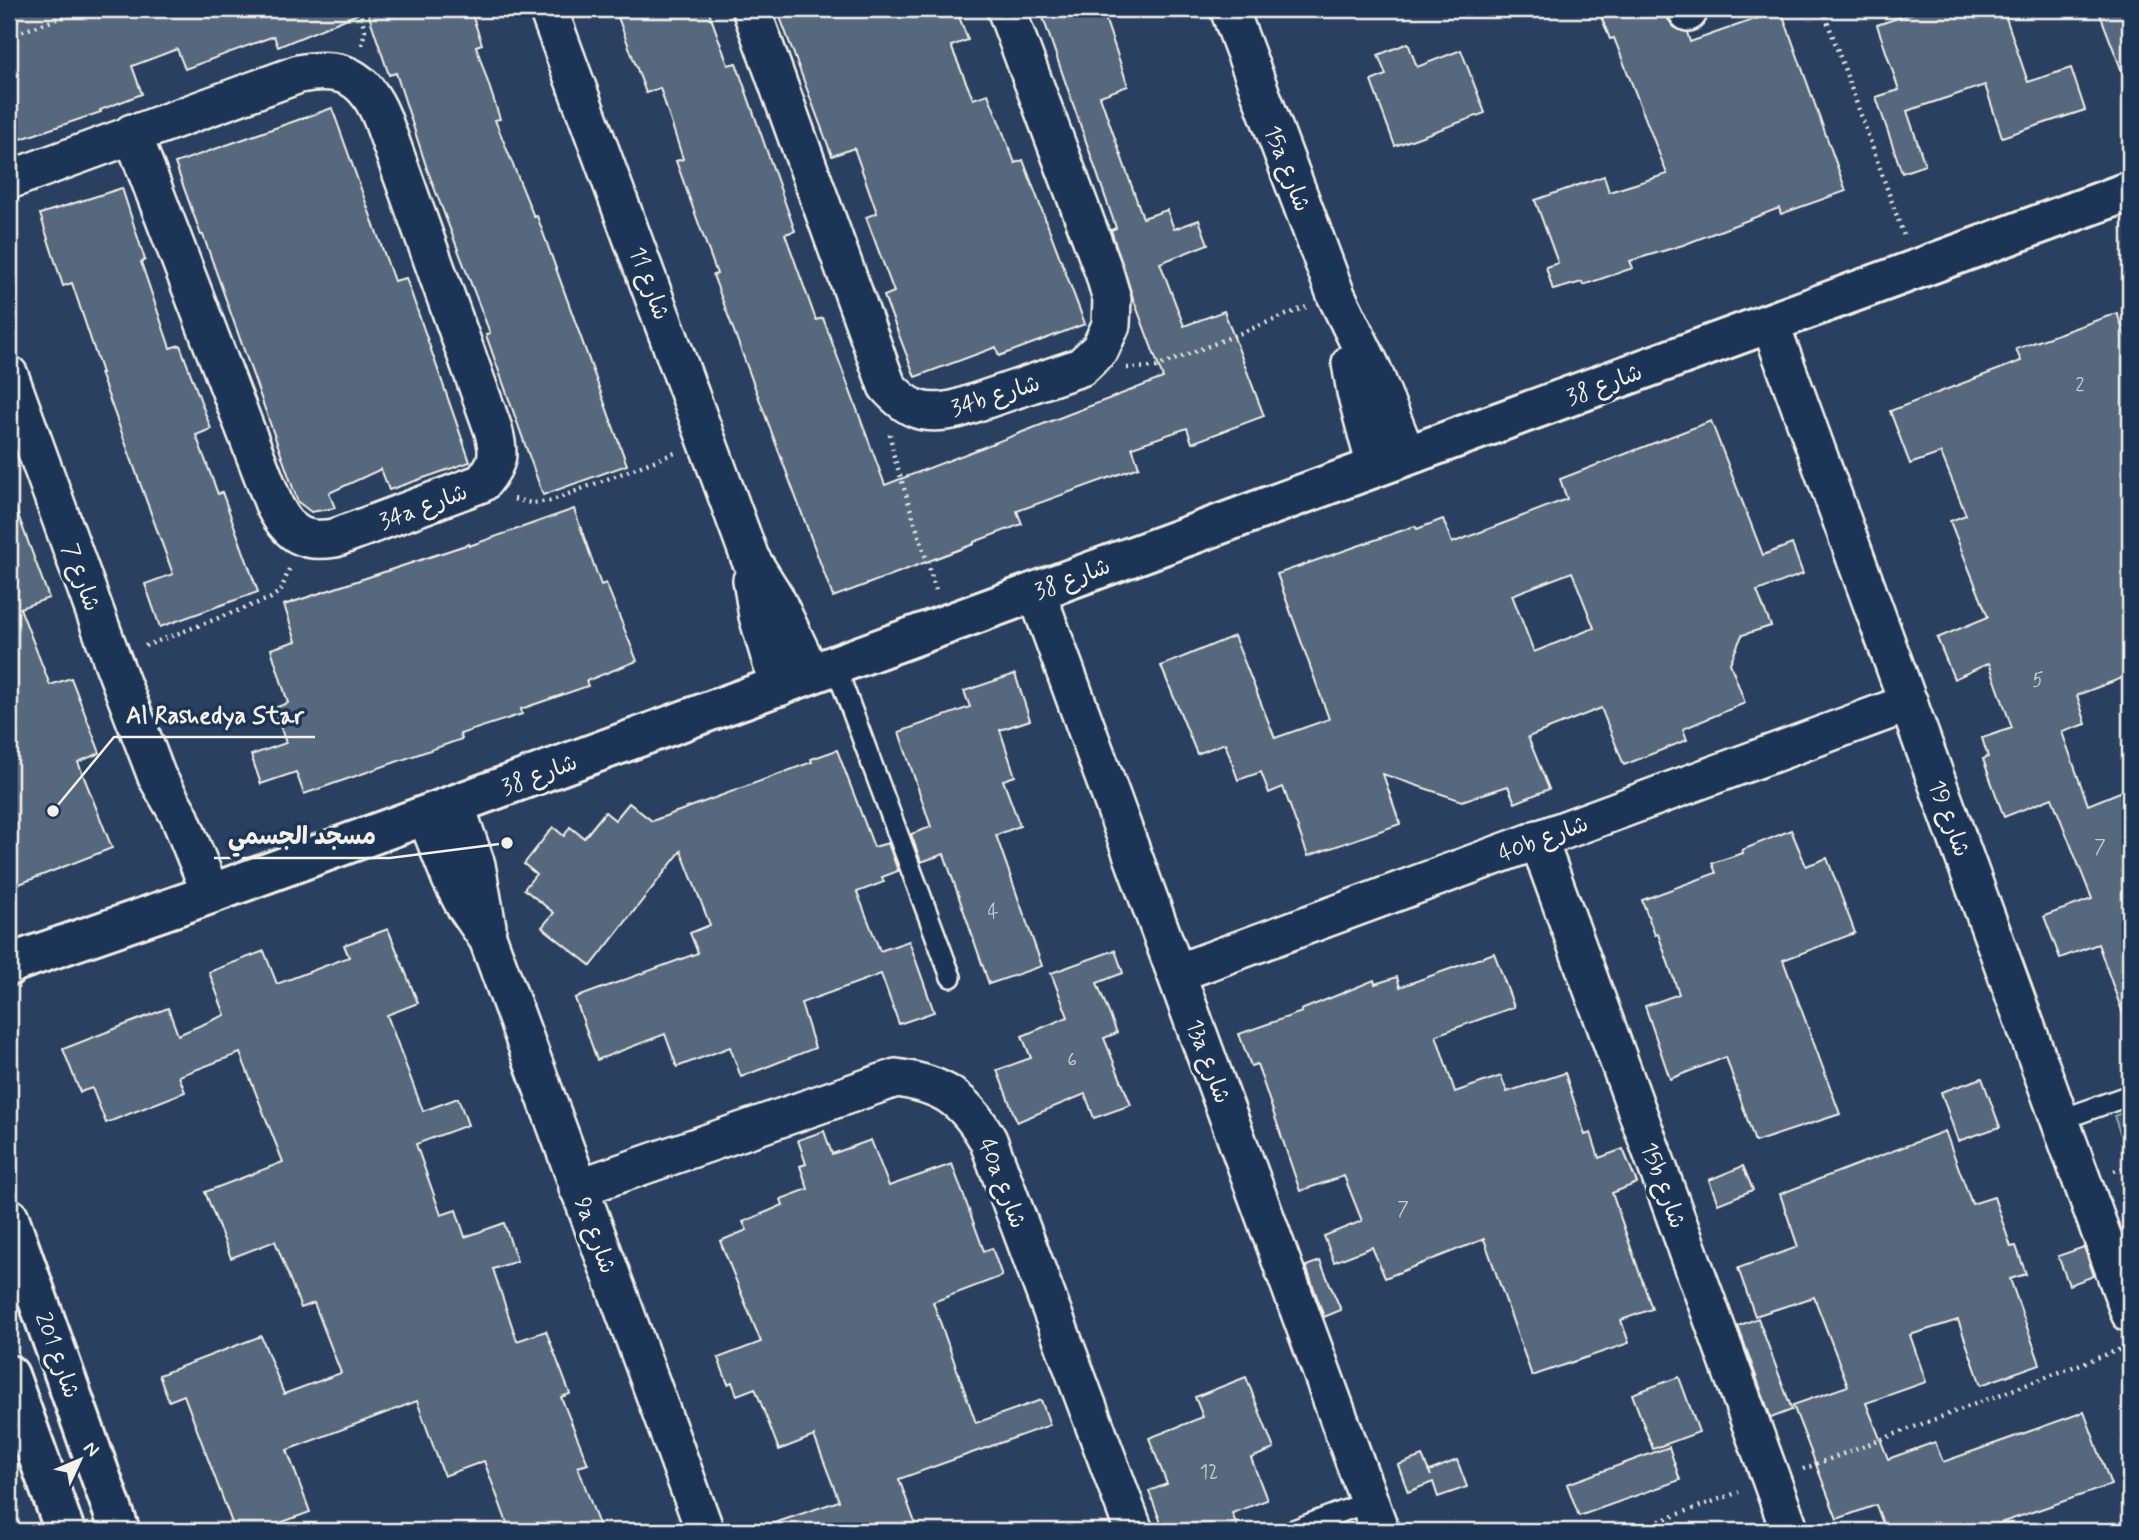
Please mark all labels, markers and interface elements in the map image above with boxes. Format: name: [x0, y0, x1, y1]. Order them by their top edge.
street label: 15a شارع: [1256, 121, 1316, 216]
street label: شارع 11: [621, 243, 675, 325]
street label: شارع 38: [1562, 358, 1647, 413]
street label: 34b شارع: [947, 369, 1044, 425]
house number: 2: [2075, 373, 2085, 398]
street label: 34a شارع: [375, 478, 472, 538]
street label: شارع 7: [54, 540, 106, 616]
street label: شارع 38: [1030, 552, 1115, 607]
house number: 5: [2032, 668, 2044, 693]
callout: Al Rashedya Star: [114, 692, 315, 737]
text: Al Rashedya Star: [126, 701, 305, 732]
street label: شارع 38: [497, 748, 582, 803]
street label: شارع 19: [1920, 776, 1976, 861]
street label: 40b شارع: [1494, 810, 1593, 870]
callout: مسجد الجسمي: [214, 813, 390, 858]
text: مسجد الجسمي: [228, 822, 376, 857]
house number: 7: [2094, 835, 2106, 860]
house number: 4: [987, 900, 999, 925]
street label: 13a شارع: [1178, 1015, 1236, 1108]
house number: 6: [1067, 1048, 1077, 1073]
street label: 40a شارع: [970, 1134, 1032, 1233]
street label: 15b شارع: [1633, 1138, 1692, 1233]
street label: 9a شارع: [566, 1193, 622, 1278]
house number: 7: [1397, 1197, 1409, 1222]
street label: شارع 201: [27, 1309, 85, 1403]
north arrow: [46, 1424, 116, 1494]
text: N: [78, 1436, 105, 1462]
house number: 12: [1200, 1460, 1218, 1485]

